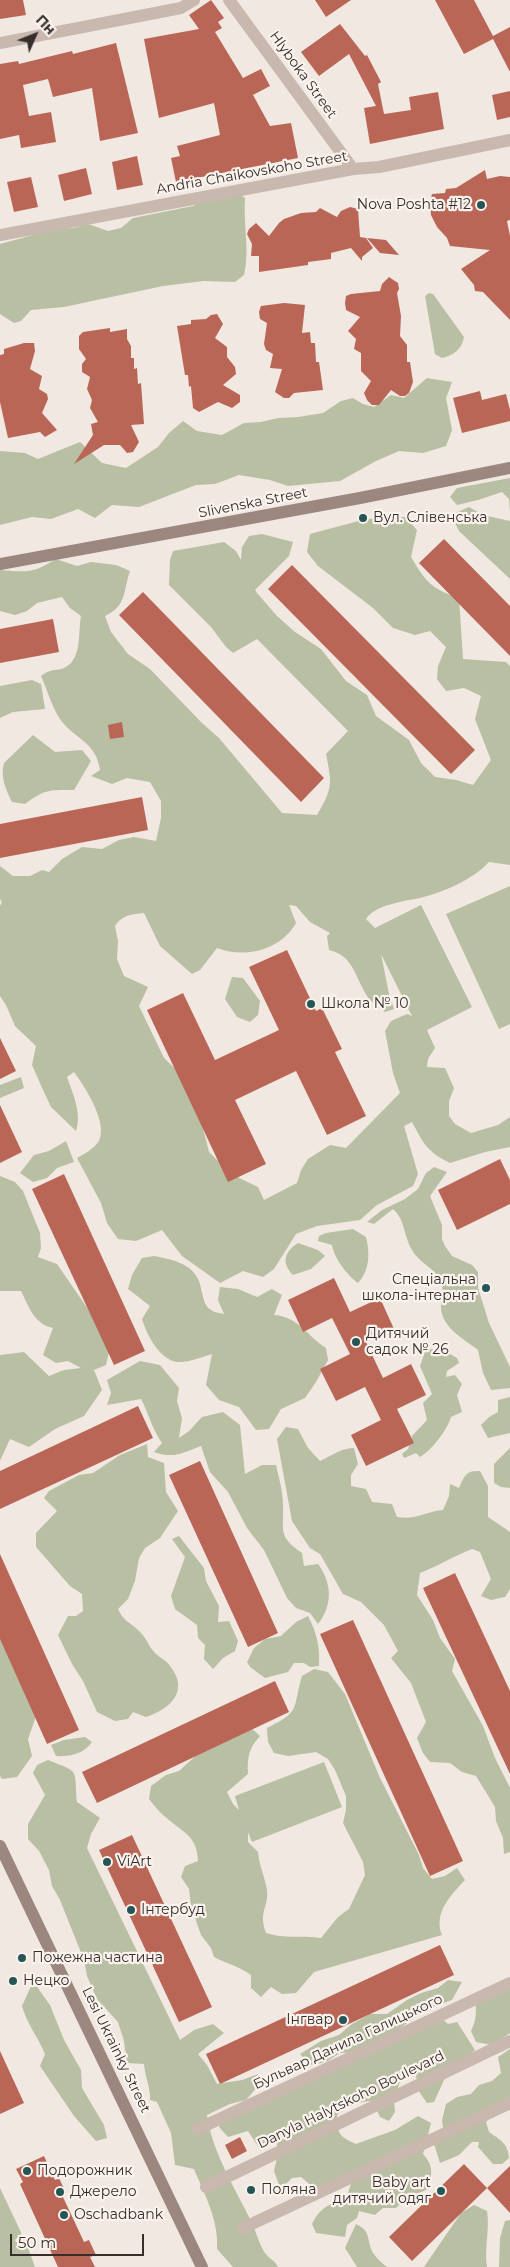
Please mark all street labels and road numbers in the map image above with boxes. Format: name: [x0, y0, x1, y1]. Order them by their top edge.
street label: Hlyboka Street: [266, 28, 340, 122]
street label: Andria Chaikovskoho Street: [155, 148, 349, 198]
street label: Slivenska Street: [197, 484, 309, 522]
street label: Lesi Ukrainky Street: [78, 1984, 154, 2116]
street label: Бульвар Данила Галицького: [251, 1991, 445, 2093]
street label: Danyla Halytskoho Boulevard: [255, 2047, 447, 2153]

